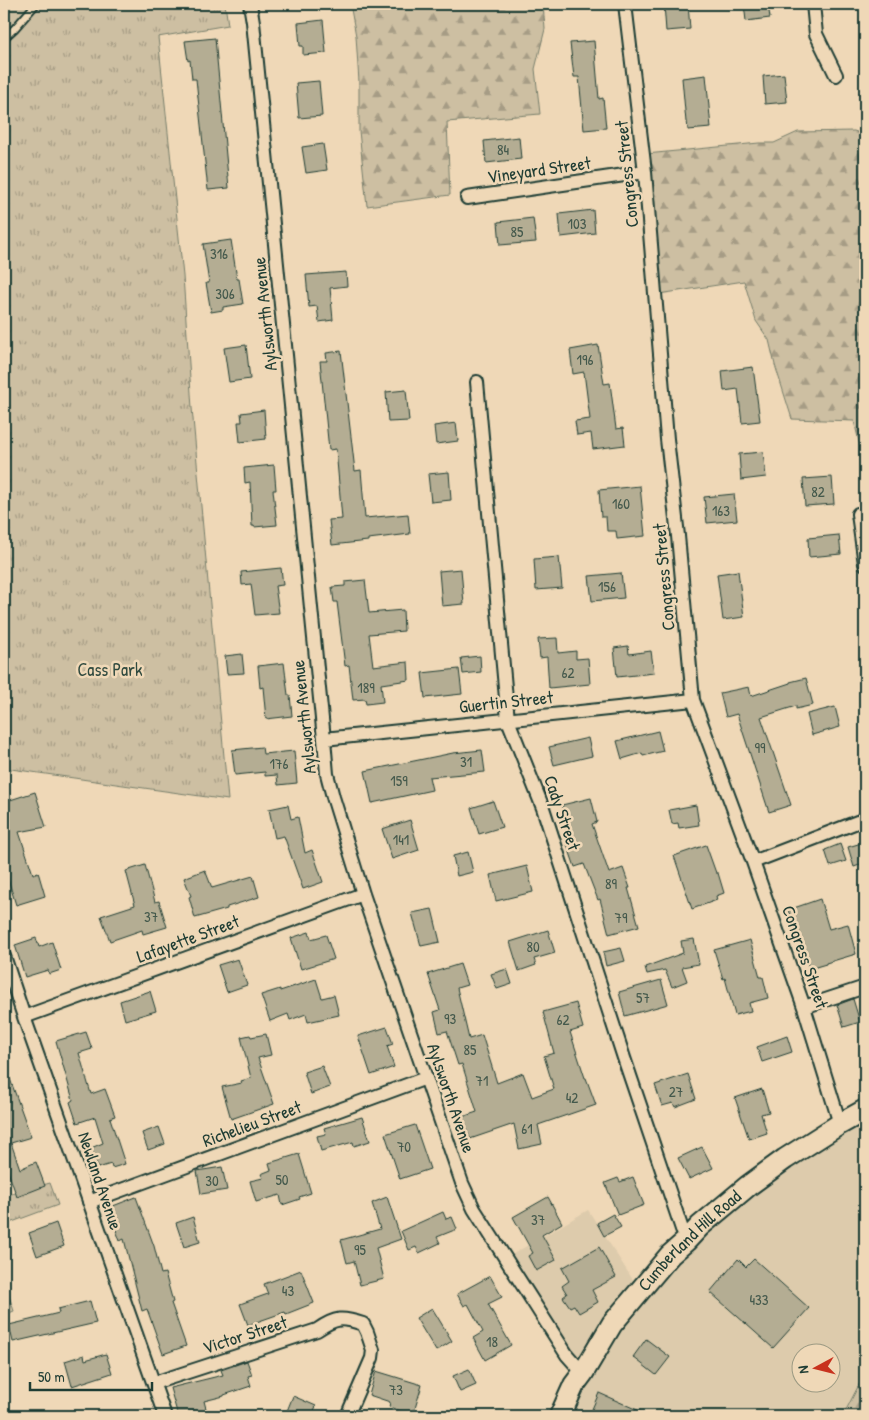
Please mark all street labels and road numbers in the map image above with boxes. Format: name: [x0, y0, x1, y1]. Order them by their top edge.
street label: Congress Street: [608, 119, 645, 229]
street label: Vineyard Street: [486, 150, 593, 189]
street label: Aylsworth Avenue: [246, 256, 283, 372]
street label: Congress Street: [646, 522, 681, 632]
street label: Aylsworth Avenue: [285, 659, 322, 775]
street label: Guertin Street: [458, 684, 555, 719]
street label: Cady Street: [538, 772, 587, 854]
street label: Congress Street: [776, 902, 835, 1012]
street label: Lafayette Street: [133, 908, 243, 969]
street label: Aylsworth Avenue: [421, 1040, 482, 1156]
street label: Richelieu Street: [199, 1094, 305, 1153]
street label: Newland Avenue: [72, 1129, 129, 1233]
street label: Cumberland Hill Road: [632, 1184, 746, 1296]
street label: Victor Street: [199, 1309, 291, 1360]

